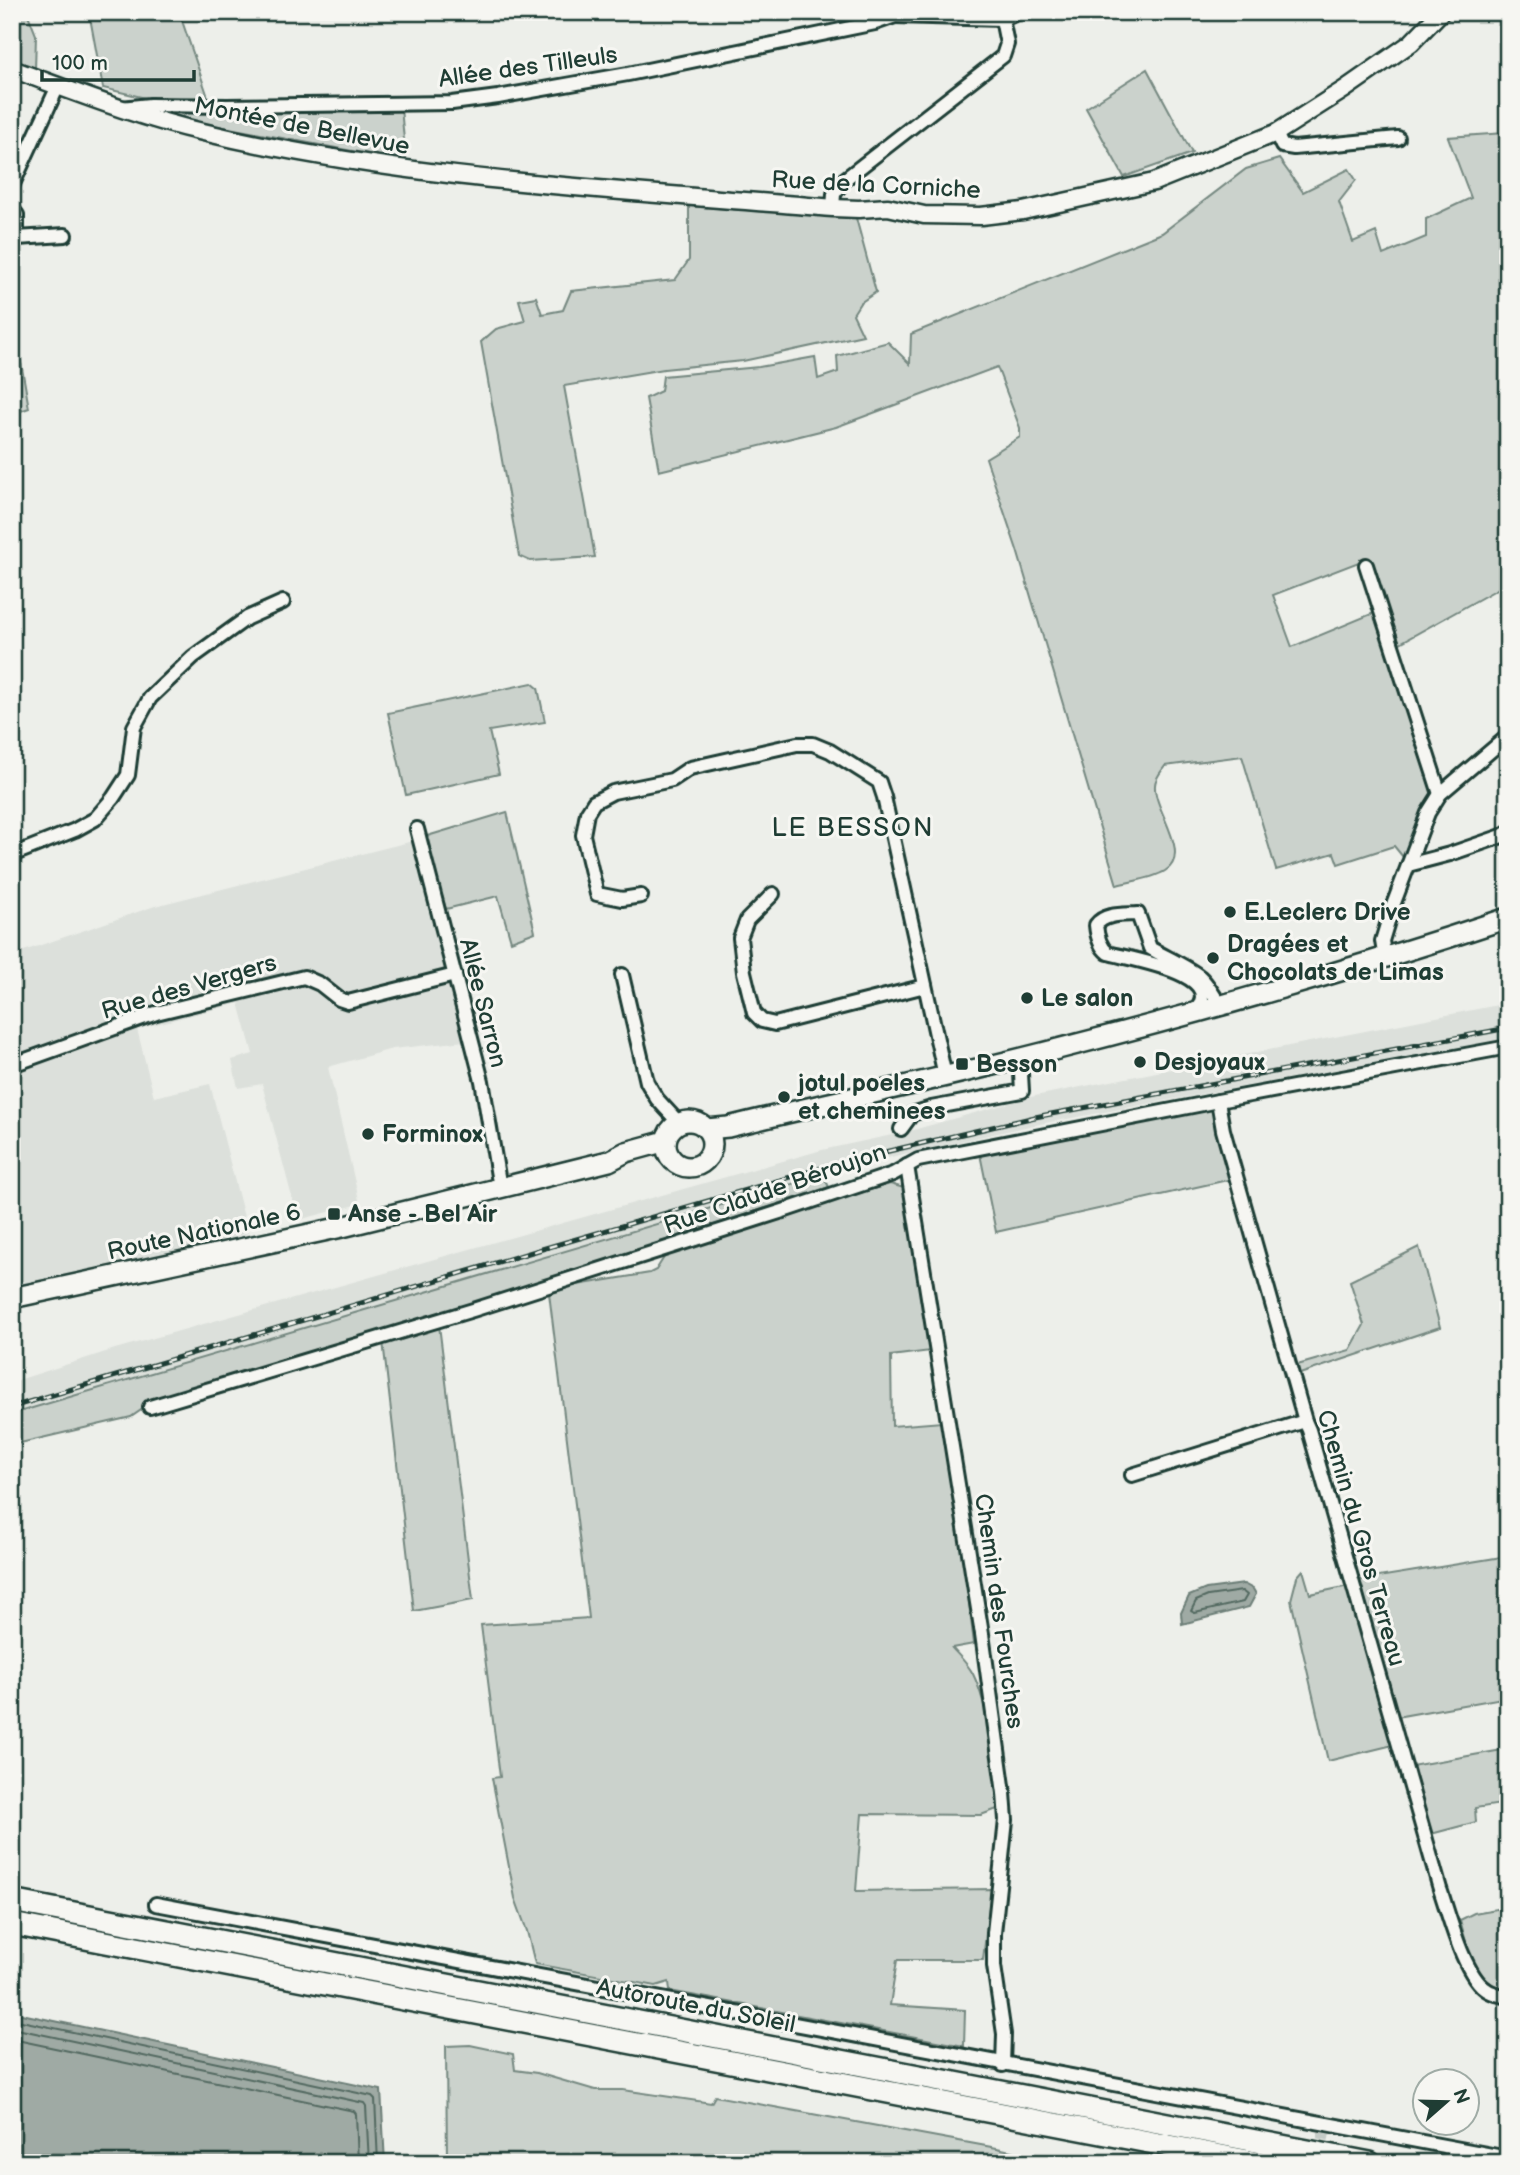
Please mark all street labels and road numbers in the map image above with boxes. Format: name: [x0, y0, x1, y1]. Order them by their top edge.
street label: Allée des Tilleuls: [437, 40, 619, 94]
street label: Montée de Bellevue: [192, 91, 412, 161]
street label: Rue de la Corniche: [771, 165, 981, 205]
street label: Allée Sarron: [453, 935, 513, 1071]
street label: Rue des Vergers: [98, 948, 280, 1026]
street label: Rue Claude Béroujon: [660, 1137, 890, 1241]
street label: Route Nationale 6: [105, 1197, 303, 1267]
street label: Chemin du Gros Terreau: [1311, 1407, 1411, 1669]
street label: Chemin des Fourches: [968, 1492, 1030, 1731]
street label: Autoroute du Soleil: [594, 1972, 798, 2040]

